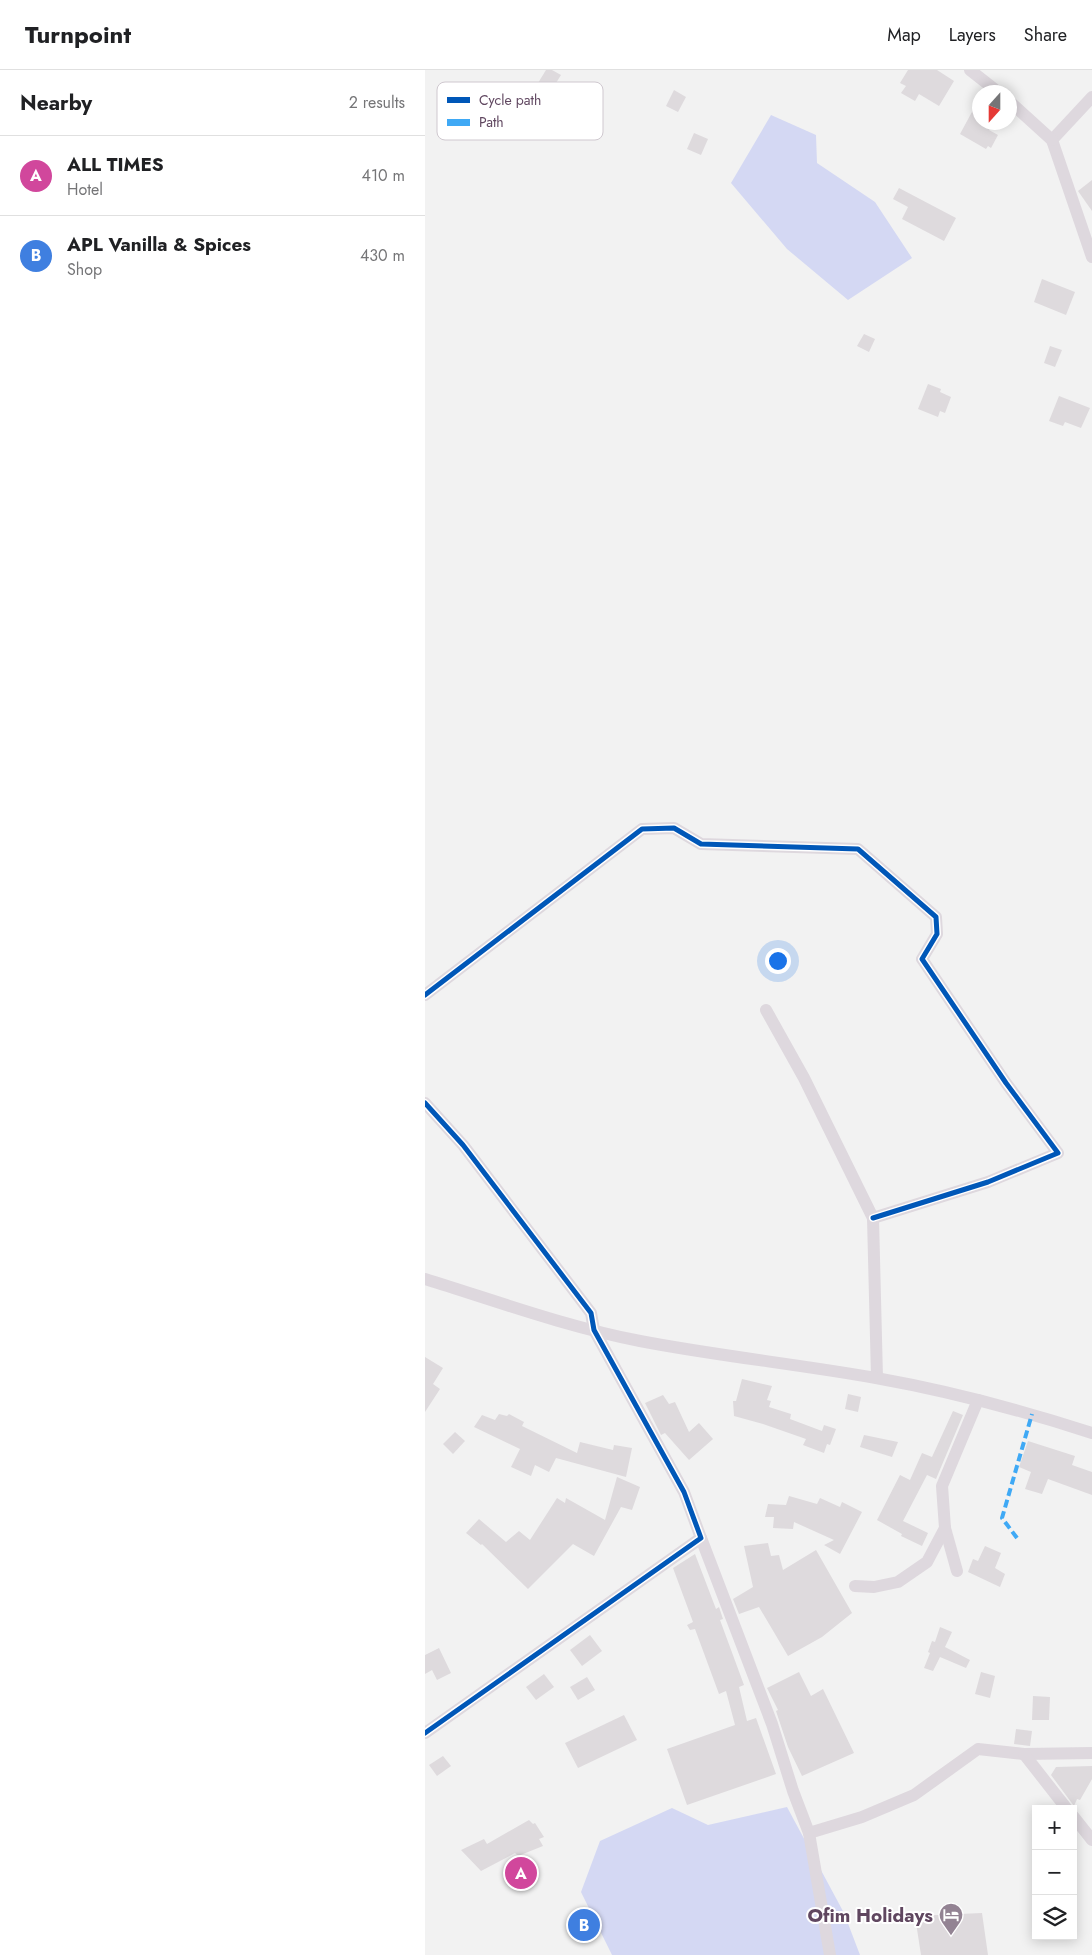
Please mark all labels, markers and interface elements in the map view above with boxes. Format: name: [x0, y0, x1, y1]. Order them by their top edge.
text: Turnpoint: [25, 17, 131, 52]
text: Map: [887, 22, 921, 48]
text: Layers: [949, 22, 996, 48]
text: Share: [1024, 22, 1067, 48]
legend: [437, 82, 603, 140]
north arrow: [972, 85, 1017, 130]
text: Nearby: [20, 88, 92, 118]
text: Cycle path: [479, 90, 541, 110]
text: 2 results: [349, 91, 405, 114]
text: Path: [479, 112, 504, 132]
text: ALL TIMES: [67, 151, 164, 178]
text: A: [30, 164, 42, 187]
text: 410 m: [362, 164, 405, 187]
text: Hotel: [67, 178, 103, 201]
text: APL Vanilla & Spices: [67, 231, 251, 258]
text: B: [31, 244, 41, 267]
text: 430 m: [360, 244, 405, 267]
text: Shop: [67, 258, 102, 281]
your location: [765, 948, 791, 974]
map controls: [1032, 1805, 1077, 1940]
button: +: [1032, 1805, 1077, 1850]
button: −: [1032, 1850, 1077, 1895]
pin: A: [505, 1854, 537, 1892]
button: layers: [1032, 1895, 1077, 1940]
place label: Ofim Holidays: [807, 1902, 933, 1929]
hotel icon: Ofim Holidays: [938, 1902, 964, 1936]
pin: B: [568, 1906, 600, 1944]

